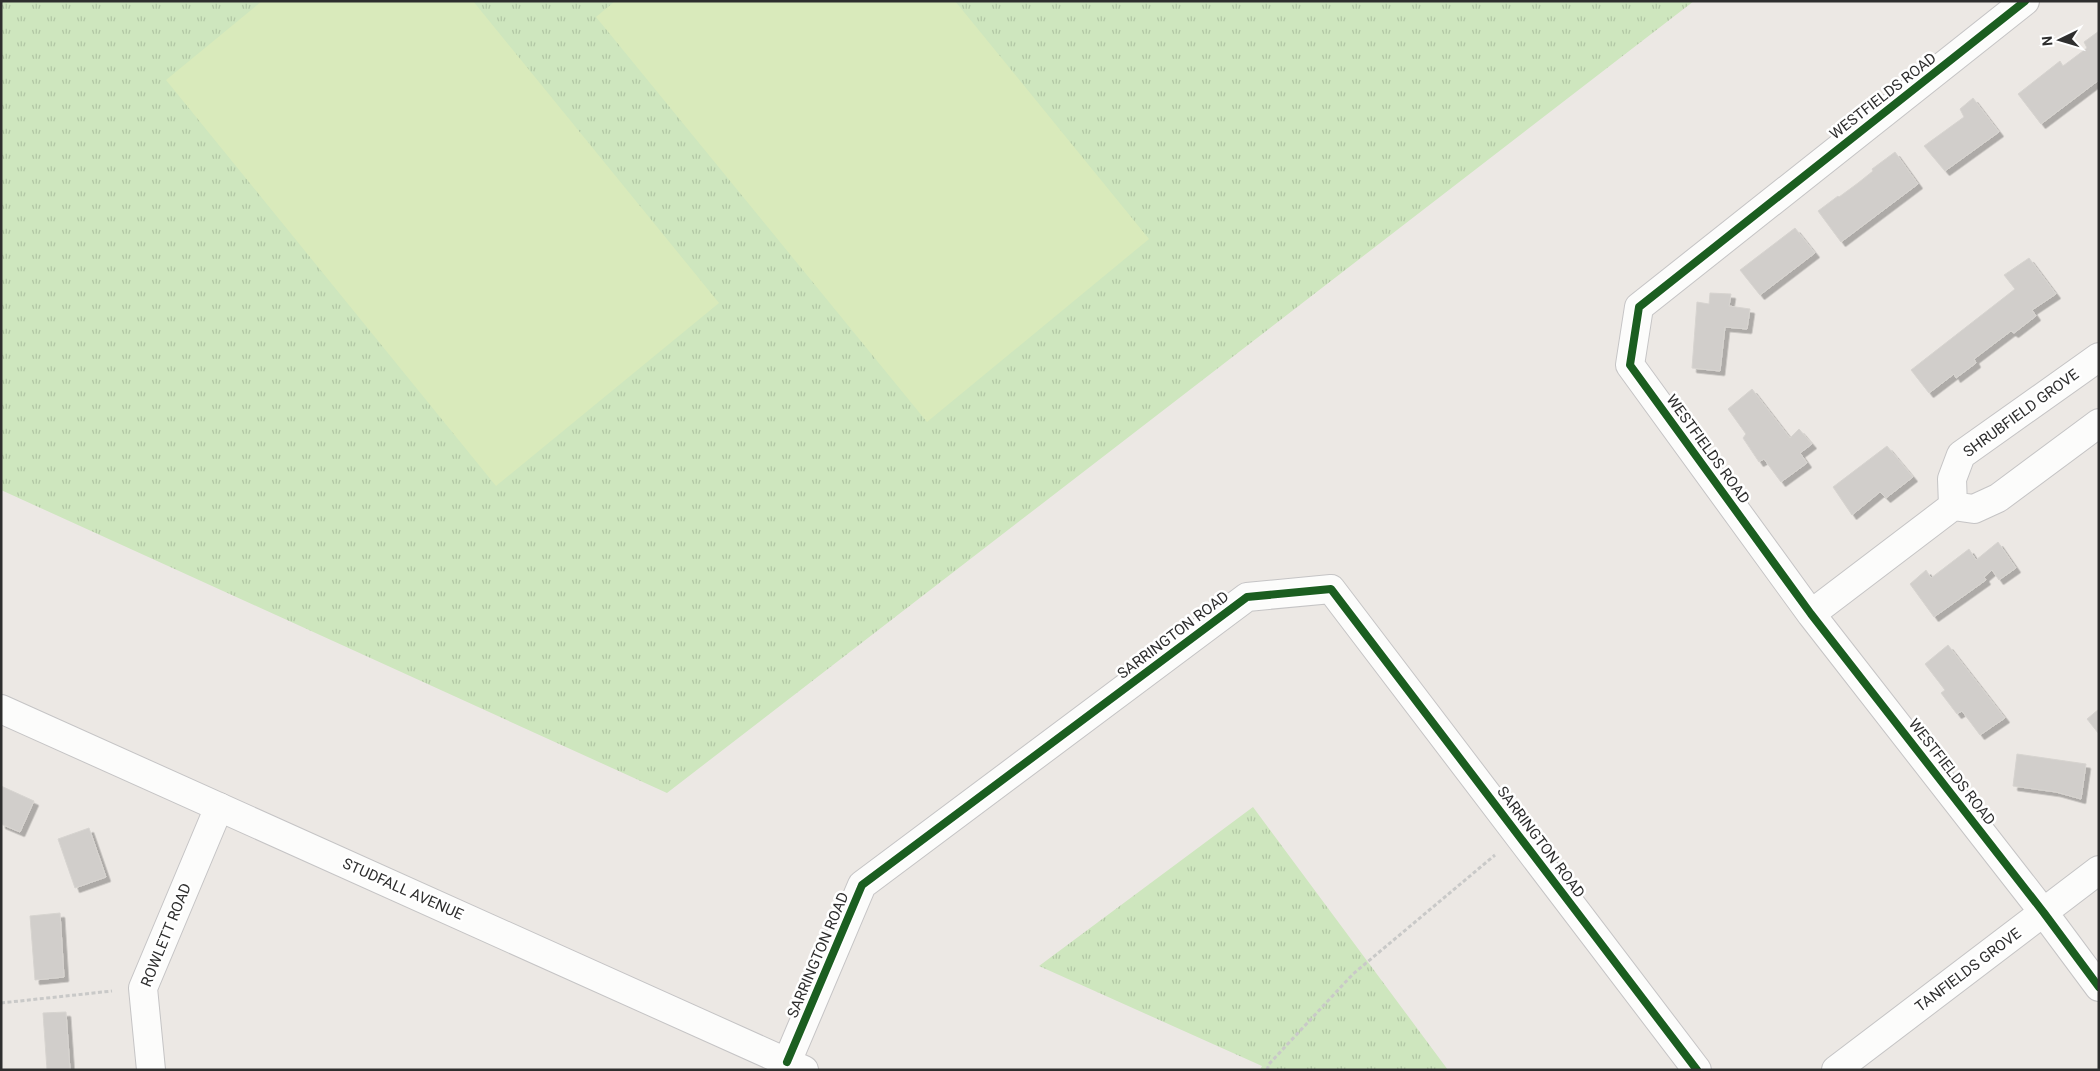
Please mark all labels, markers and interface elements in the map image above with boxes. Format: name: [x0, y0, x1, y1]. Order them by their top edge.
north arrow: [2035, 15, 2085, 65]
text: N: [2039, 36, 2055, 47]
street label: WESTFIELDS ROAD: [1826, 49, 1940, 143]
street label: SHRUBFIELD GROVE: [1960, 365, 2083, 461]
street label: WESTFIELDS ROAD: [1662, 391, 1754, 507]
street label: SARRINGTON ROAD: [1114, 587, 1232, 683]
street label: WESTFIELDS ROAD: [1905, 715, 1999, 829]
street label: SARRINGTON ROAD: [1493, 783, 1589, 901]
street label: STUDFALL AVENUE: [340, 854, 467, 924]
street label: ROWLETT ROAD: [137, 881, 195, 989]
street label: SARRINGTON ROAD: [783, 889, 853, 1021]
street label: TANFIELDS GROVE: [1911, 924, 2025, 1016]

